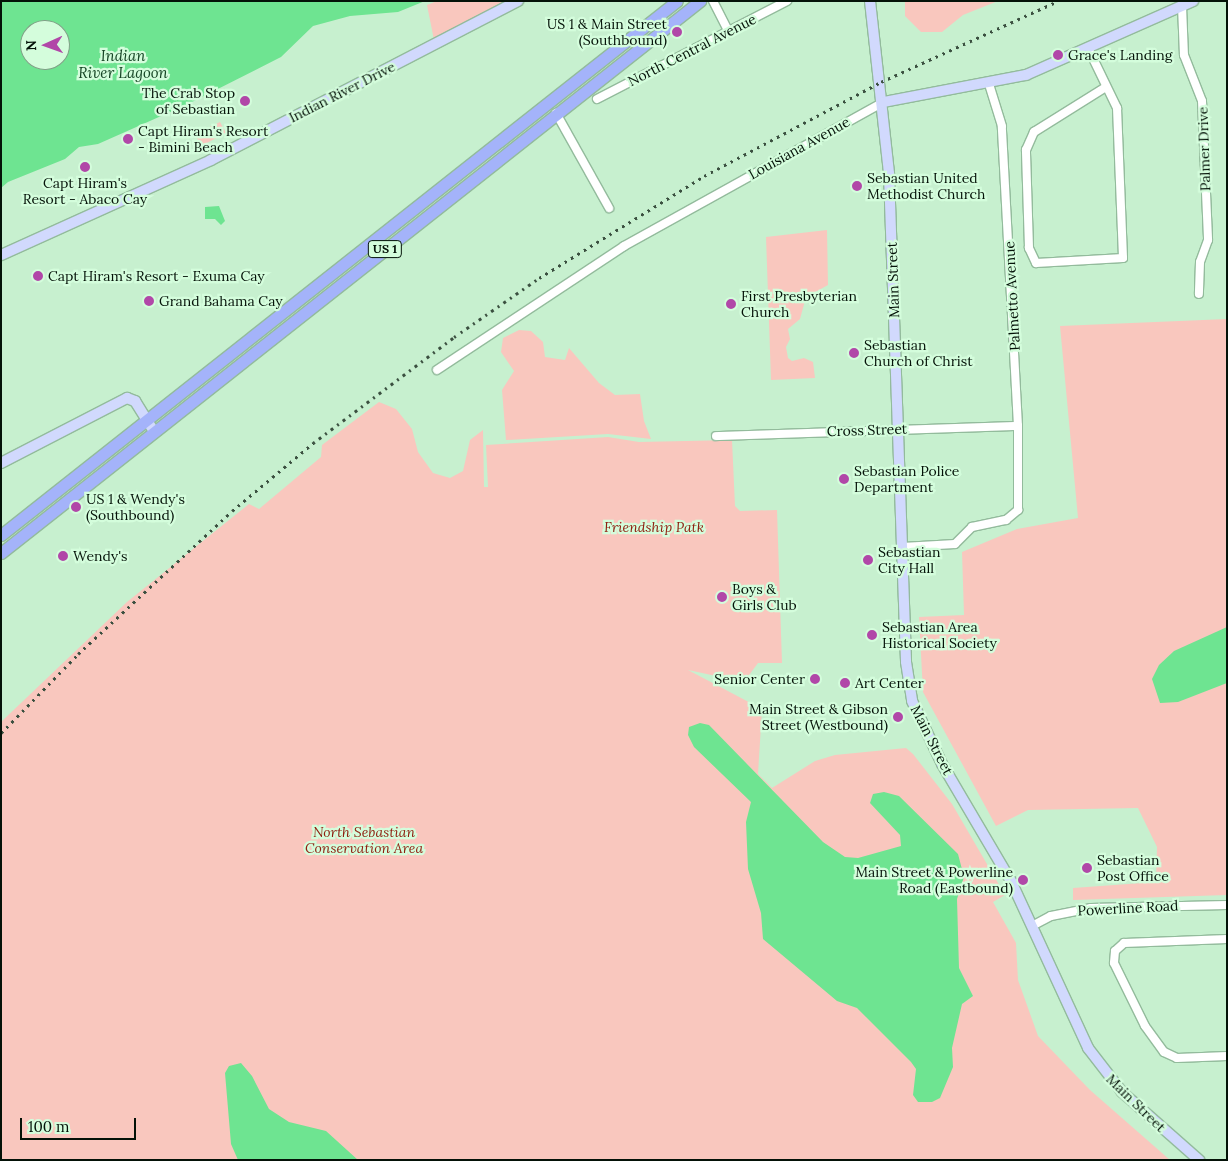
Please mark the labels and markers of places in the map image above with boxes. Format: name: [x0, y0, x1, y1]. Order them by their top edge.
place label: US 1 & Main Street (Southbound): [547, 16, 667, 48]
marker: US 1 & Main Street (Southbound): [671, 26, 683, 38]
place label: Grace's Landing: [1068, 47, 1172, 63]
marker: Grace's Landing: [1052, 49, 1064, 61]
place label: The Crab Stop of Sebastian: [142, 85, 235, 118]
marker: The Crab Stop of Sebastian: [239, 95, 251, 107]
place label: Capt Hiram's Resort - Bimini Beach: [138, 123, 268, 156]
marker: Capt Hiram's Resort - Bimini Beach: [122, 133, 134, 145]
marker: Capt Hiram's Resort - Abaco Cay: [79, 161, 91, 173]
place label: Sebastian United Methodist Church: [867, 170, 985, 202]
place label: Capt Hiram's Resort - Abaco Cay: [23, 175, 147, 208]
marker: Sebastian United Methodist Church: [851, 180, 863, 192]
place label: Capt Hiram's Resort - Exuma Cay: [48, 268, 265, 284]
marker: Capt Hiram's Resort - Exuma Cay: [32, 270, 44, 282]
place label: First Presbyterian Church: [741, 288, 857, 321]
place label: Grand Bahama Cay: [159, 293, 283, 309]
marker: Grand Bahama Cay: [143, 295, 155, 307]
marker: First Presbyterian Church: [725, 298, 737, 310]
place label: Sebastian Church of Christ: [864, 337, 973, 370]
marker: Sebastian Church of Christ: [848, 347, 860, 359]
place label: Sebastian Police Department: [854, 463, 959, 496]
marker: Sebastian Police Department: [838, 473, 850, 485]
place label: US 1 & Wendy's (Southbound): [86, 491, 185, 524]
marker: US 1 & Wendy's (Southbound): [70, 501, 82, 513]
place label: Sebastian City Hall: [878, 544, 940, 576]
place label: Wendy's: [73, 548, 128, 564]
marker: Wendy's: [57, 550, 69, 562]
marker: Sebastian City Hall: [862, 554, 874, 566]
place label: Boys & Girls Club: [732, 581, 797, 614]
marker: Boys & Girls Club: [716, 591, 728, 603]
place label: Sebastian Area Historical Society: [882, 619, 997, 652]
marker: Sebastian Area Historical Society: [866, 629, 878, 641]
place label: Senior Center: [714, 671, 805, 687]
marker: Senior Center: [809, 673, 821, 685]
place label: Art Center: [855, 675, 924, 691]
marker: Art Center: [839, 677, 851, 689]
place label: Main Street & Gibson Street (Westbound): [749, 701, 888, 734]
marker: Main Street & Gibson Street (Westbound): [892, 711, 904, 723]
place label: Sebastian Post Office: [1097, 852, 1169, 884]
marker: Sebastian Post Office: [1081, 862, 1093, 874]
place label: Main Street & Powerline Road (Eastbound): [855, 864, 1013, 896]
marker: Main Street & Powerline Road (Eastbound): [1017, 874, 1029, 886]

